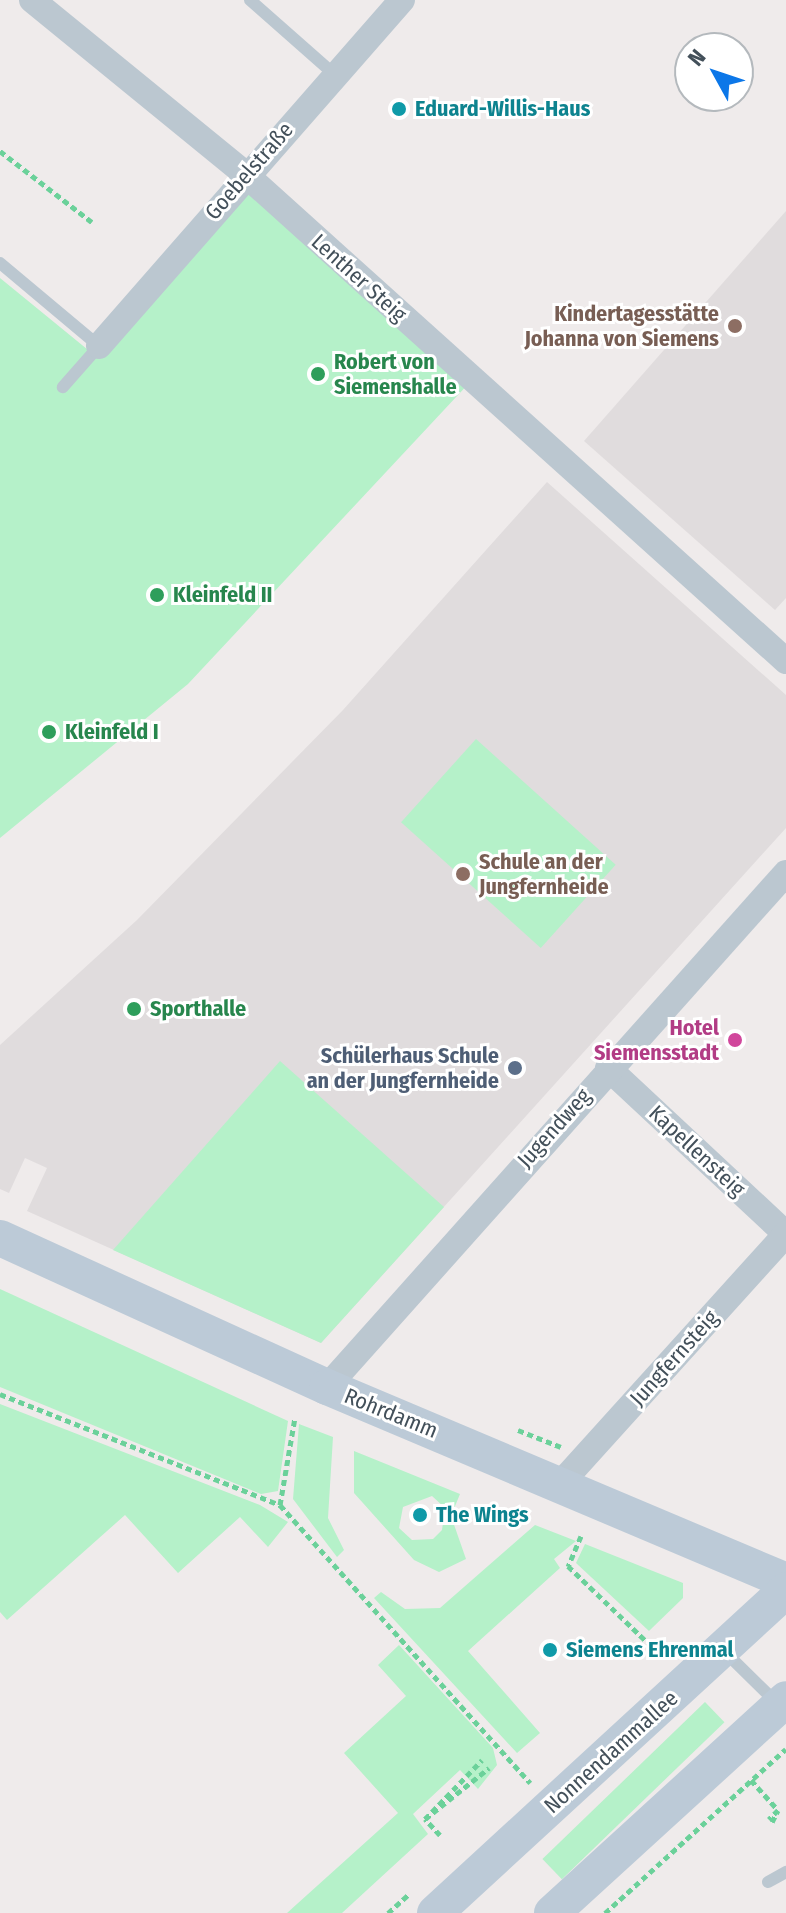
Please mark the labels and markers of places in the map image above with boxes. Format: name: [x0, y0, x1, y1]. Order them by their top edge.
place label: Eduard-Willis-Haus: [415, 96, 590, 122]
marker: Eduard-Willis-Haus: [390, 100, 408, 118]
place label: Kindertagesstätte Johanna von Siemens: [524, 300, 719, 352]
marker: Kindertagesstätte Johanna von Siemens: [726, 317, 744, 335]
place label: Robert von Siemenshalle: [334, 348, 457, 400]
marker: Robert von Siemenshalle: [309, 365, 327, 383]
place label: Kleinfeld II: [173, 582, 273, 608]
marker: Kleinfeld II: [148, 586, 166, 604]
place label: Kleinfeld I: [65, 719, 159, 745]
marker: Kleinfeld I: [40, 723, 58, 741]
place label: Schule an der Jungfernheide: [479, 848, 609, 900]
marker: Schule an der Jungfernheide: [454, 865, 472, 883]
place label: Sporthalle: [150, 996, 246, 1022]
marker: Sporthalle: [125, 1000, 143, 1018]
place label: Hotel Siemensstadt: [594, 1014, 719, 1066]
marker: Hotel Siemensstadt: [726, 1031, 744, 1049]
place label: Schülerhaus Schule an der Jungfernheide: [307, 1042, 499, 1094]
marker: Schülerhaus Schule an der Jungfernheide: [506, 1059, 524, 1077]
place label: The Wings: [436, 1502, 529, 1528]
marker: The Wings: [411, 1506, 429, 1524]
place label: Siemens Ehrenmal: [566, 1637, 734, 1663]
marker: Siemens Ehrenmal: [541, 1641, 559, 1659]

